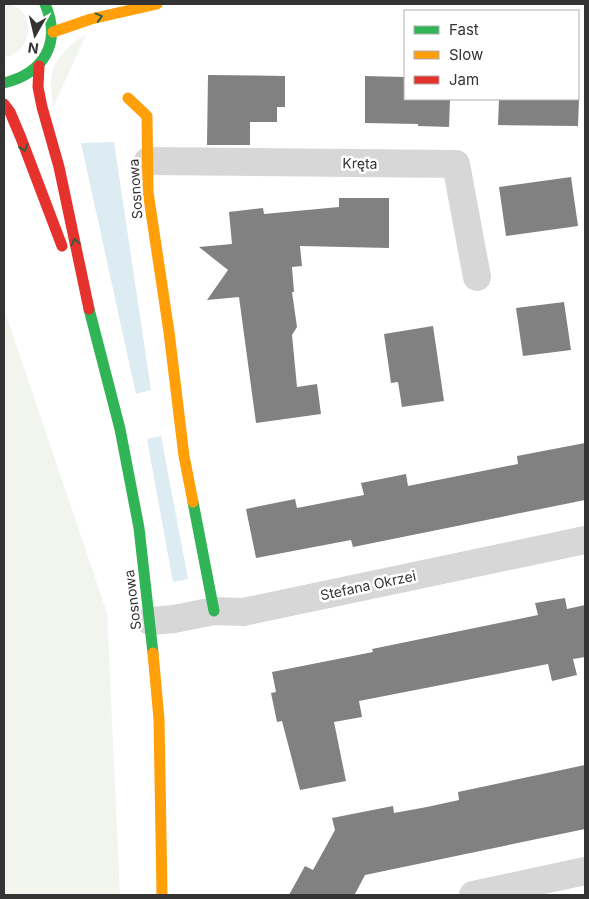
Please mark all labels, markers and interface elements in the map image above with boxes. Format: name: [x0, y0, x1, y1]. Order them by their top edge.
north arrow: [10, 10, 60, 60]
legend: [404, 10, 579, 100]
one-way arrow: [95, 12, 104, 23]
text: Fast: [449, 20, 479, 39]
text: N: [27, 39, 40, 58]
text: Slow: [449, 45, 483, 64]
text: Jam: [449, 70, 479, 89]
one-way arrow: [18, 144, 28, 152]
street label: Kręta: [342, 154, 378, 172]
street label: Sosnowa: [124, 158, 146, 220]
one-way arrow: [70, 238, 81, 247]
street label: Stefana Okrzei: [319, 567, 417, 603]
street label: Sosnowa: [120, 569, 144, 631]

